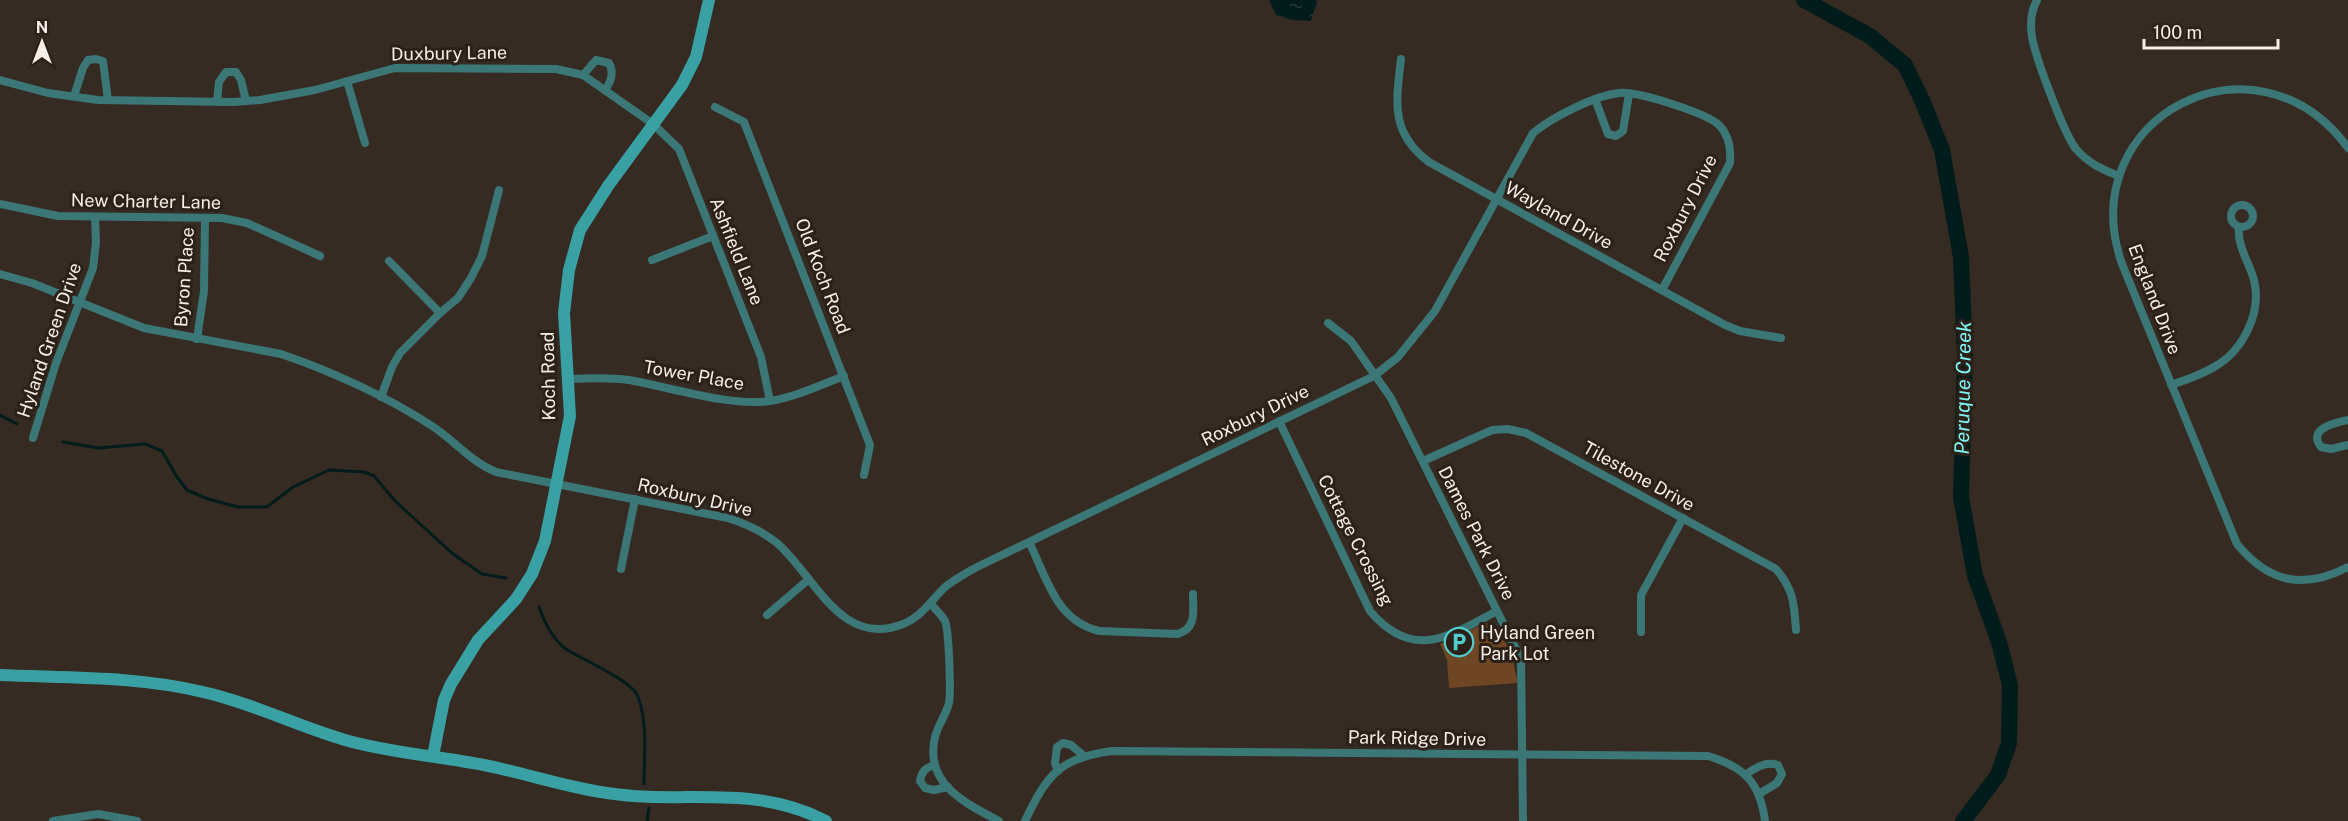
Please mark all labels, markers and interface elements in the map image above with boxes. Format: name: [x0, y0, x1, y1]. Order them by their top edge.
north arrow: [12, 12, 72, 72]
scale bar: [2144, 12, 2278, 50]
text: N: [36, 18, 48, 37]
text: 100 m: [2153, 22, 2202, 43]
street label: Duxbury Lane: [391, 41, 507, 65]
street label: Roxbury Drive: [1649, 151, 1721, 265]
street label: Wayland Drive: [1502, 177, 1616, 253]
street label: New Charter Lane: [71, 189, 221, 213]
street label: Ashfield Lane: [706, 194, 768, 308]
street label: Old Koch Road: [791, 215, 855, 337]
street label: Byron Place: [170, 226, 198, 328]
street label: England Drive: [2124, 241, 2186, 357]
street label: Hyland Green Drive: [13, 260, 85, 420]
water label: Peruque Creek: [1950, 321, 1976, 455]
street label: Koch Road: [537, 331, 559, 421]
street label: Tower Place: [642, 356, 746, 394]
street label: Roxbury Drive: [1198, 380, 1312, 450]
street label: Tilestone Drive: [1580, 437, 1698, 515]
street label: Dames Park Drive: [1434, 463, 1520, 603]
street label: Cottage Crossing: [1314, 471, 1398, 609]
street label: Roxbury Drive: [636, 474, 754, 520]
place label: Hyland Green Park Lot: [1480, 622, 1595, 664]
parking icon: Hyland Green Park Lot: [1443, 626, 1475, 658]
street label: Park Ridge Drive: [1348, 726, 1486, 750]

